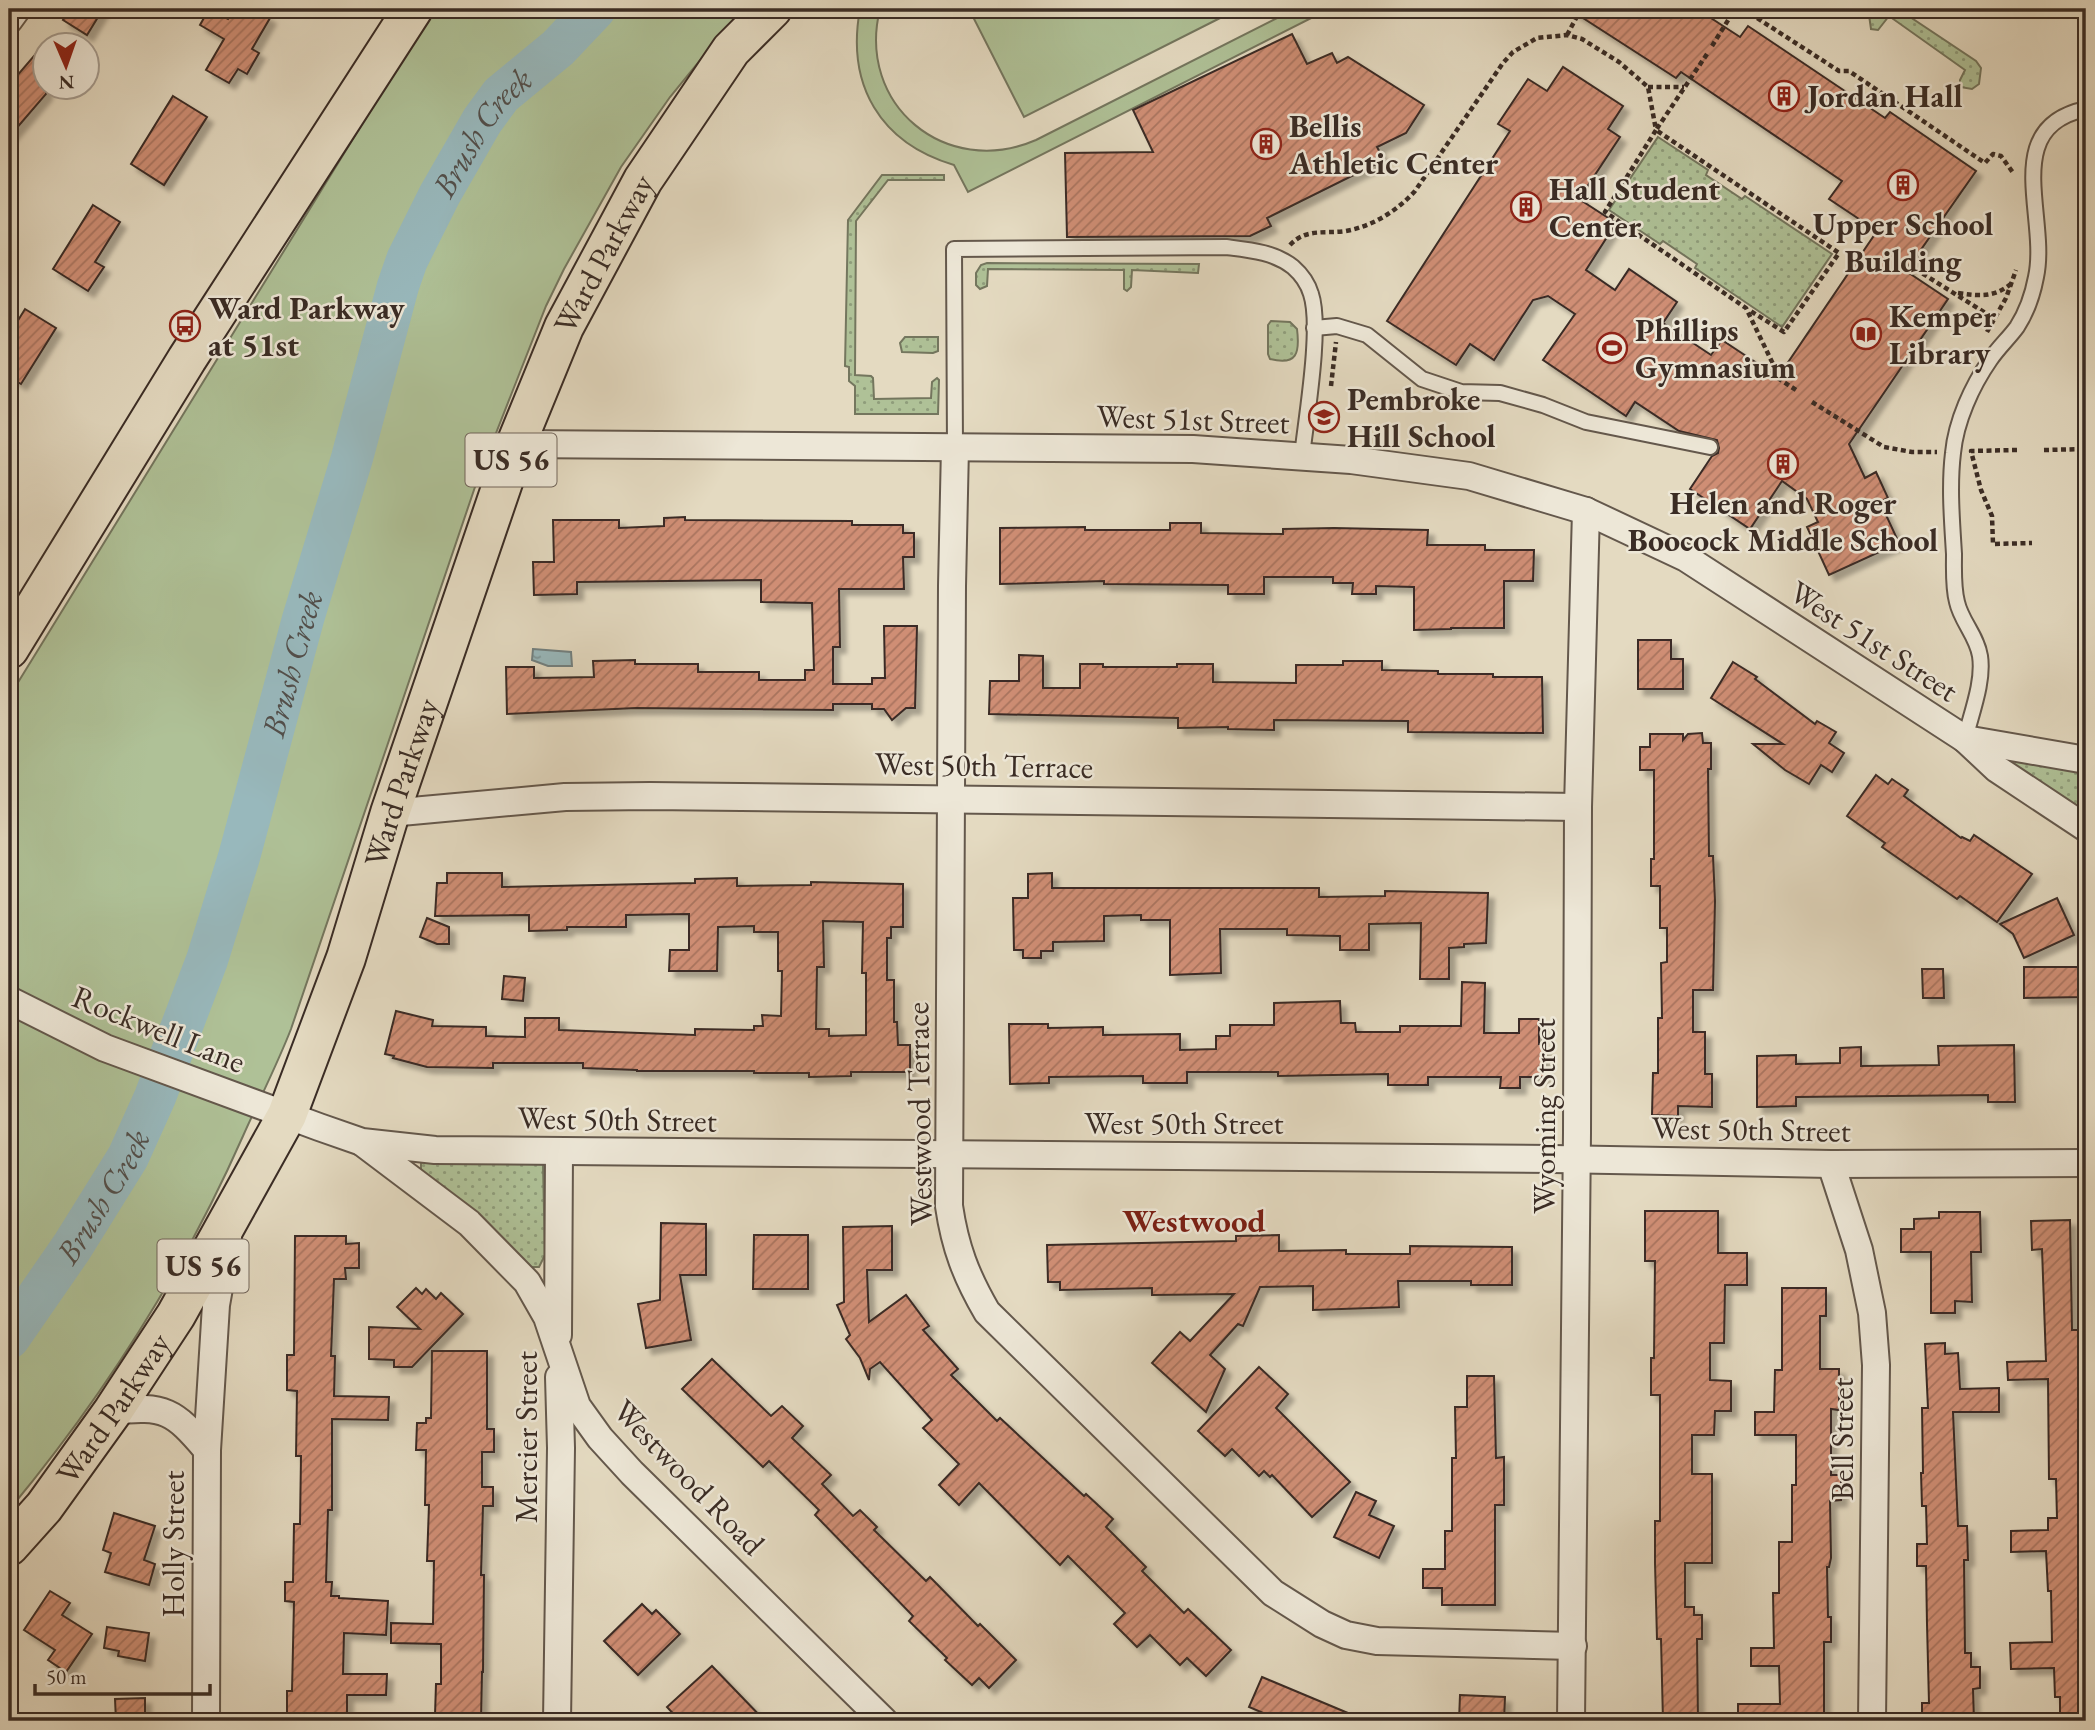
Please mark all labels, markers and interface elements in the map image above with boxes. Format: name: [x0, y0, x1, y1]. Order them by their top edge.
north arrow: [32, 32, 102, 102]
water label: Brush Creek: [421, 58, 541, 206]
text: N: [58, 70, 75, 95]
place label: Jordan Hall: [1804, 75, 1963, 117]
building icon: Jordan Hall: [1767, 79, 1801, 113]
place label: Bellis Athletic Center: [1288, 105, 1499, 184]
building icon: Bellis Athletic Center: [1249, 127, 1283, 161]
street label: Ward Parkway: [544, 166, 664, 341]
place label: Hall Student Center: [1549, 168, 1720, 247]
building icon: Upper School Building: [1886, 168, 1920, 202]
building icon: Hall Student Center: [1509, 190, 1543, 224]
place label: Upper School Building: [1813, 203, 1993, 282]
place label: Ward Parkway at 51st: [208, 287, 405, 366]
place label: Kemper Library: [1889, 295, 1997, 374]
bus stop icon: Ward Parkway at 51st: [168, 309, 202, 343]
place label: Phillips Gymnasium: [1635, 309, 1796, 388]
library icon: Kemper Library: [1849, 317, 1883, 351]
sports icon: Phillips Gymnasium: [1595, 331, 1629, 365]
place label: Pembroke Hill School: [1347, 378, 1496, 457]
street label: West 51st Street: [1096, 395, 1290, 443]
school or university icon: Pembroke Hill School: [1307, 400, 1341, 434]
road number: US 56: [466, 433, 556, 486]
building icon: Helen and Roger Boocock Middle School: [1766, 447, 1800, 481]
place label: Helen and Roger Boocock Middle School: [1628, 482, 1938, 561]
street label: West 51st Street: [1782, 571, 1966, 711]
water label: Brush Creek: [251, 586, 332, 743]
street label: Ward Parkway: [354, 692, 449, 872]
street label: West 50th Terrace: [874, 742, 1094, 788]
street label: Rockwell Lane: [66, 975, 252, 1083]
street label: Westwood Terrace: [896, 1002, 942, 1226]
street label: Wyoming Street: [1523, 1018, 1565, 1214]
street label: West 50th Street: [517, 1096, 717, 1142]
street label: West 50th Street: [1084, 1102, 1284, 1144]
street label: West 50th Street: [1651, 1106, 1851, 1152]
water label: Brush Creek: [45, 1123, 160, 1273]
district label: Westwood: [1122, 1199, 1266, 1242]
road number: US 56: [158, 1240, 248, 1292]
street label: Ward Parkway: [46, 1324, 180, 1492]
street label: Mercier Street: [505, 1351, 547, 1523]
street label: Bell Street: [1821, 1377, 1863, 1501]
street label: Westwood Road: [604, 1390, 775, 1565]
street label: Holly Street: [152, 1470, 194, 1618]
scale bar: [35, 1653, 210, 1697]
text: 50 m: [46, 1663, 87, 1690]

